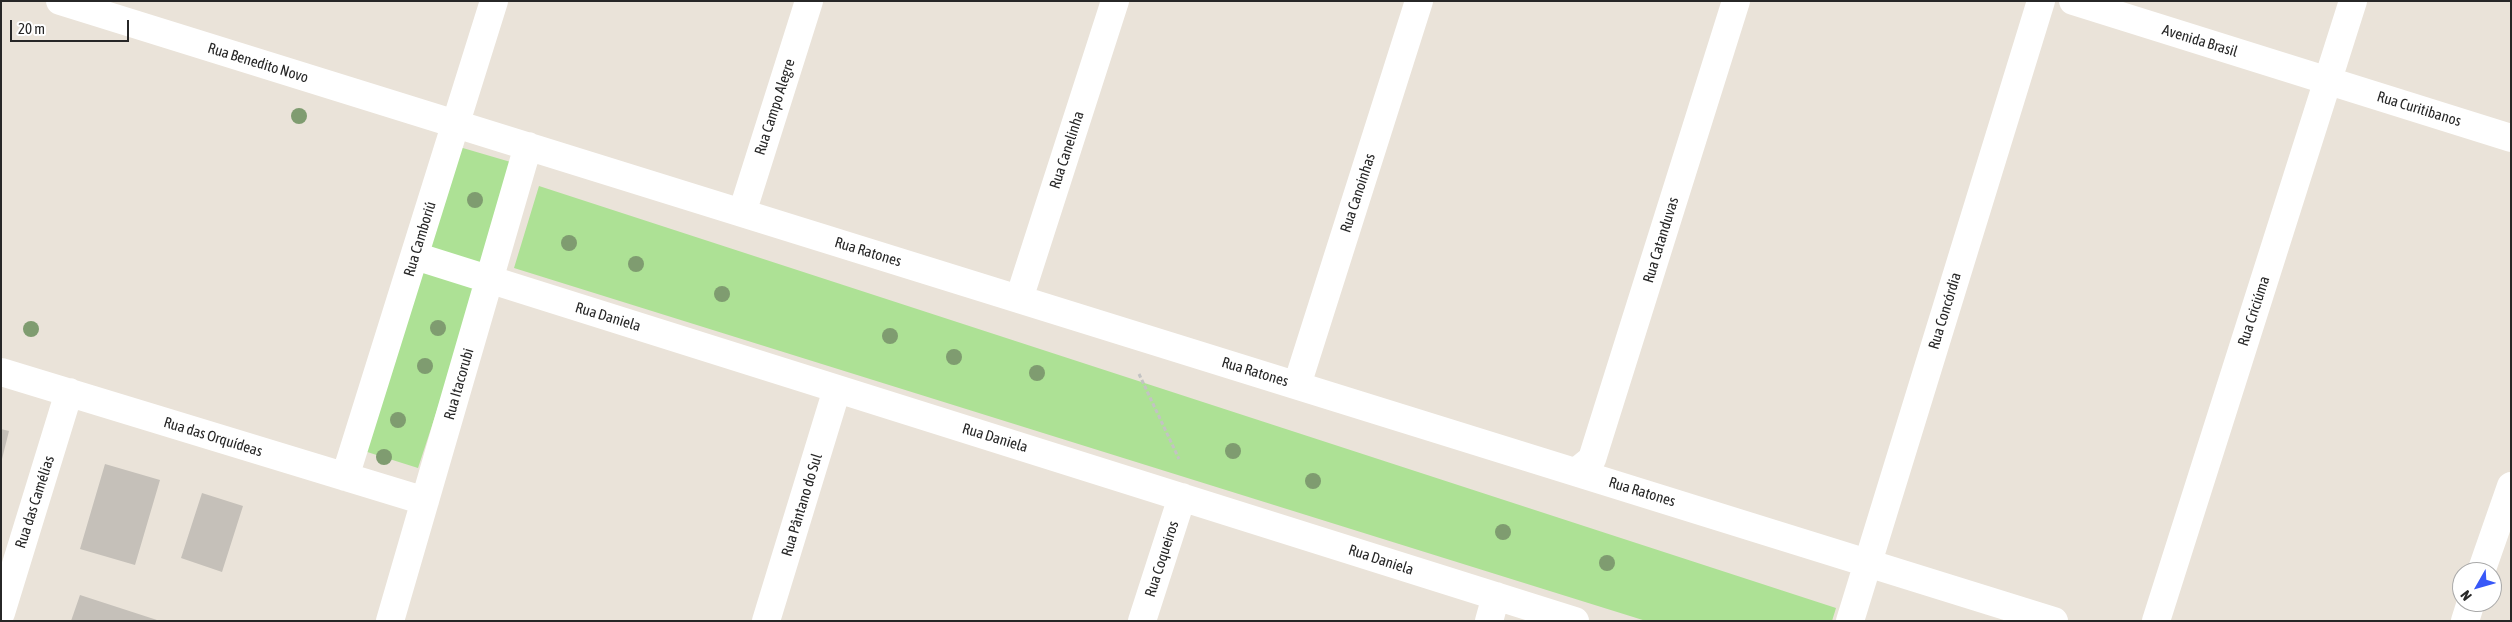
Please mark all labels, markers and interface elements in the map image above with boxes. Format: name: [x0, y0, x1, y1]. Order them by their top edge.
scale bar: [12, 10, 131, 42]
text: 20 m: [18, 20, 45, 37]
street label: Avenida Brasil: [2160, 21, 2240, 61]
street label: Rua Benedito Novo: [205, 39, 311, 87]
street label: Rua Campo Alegre: [751, 57, 799, 157]
street label: Rua Curitibanos: [2375, 88, 2463, 130]
street label: Rua Canelinha: [1046, 109, 1088, 191]
street label: Rua Canoinhas: [1337, 151, 1379, 235]
street label: Rua Catanduvas: [1639, 195, 1683, 285]
street label: Rua Camboriú: [400, 199, 440, 279]
street label: Rua Ratones: [832, 233, 904, 271]
street label: Rua Concórdia: [1925, 270, 1965, 352]
street label: Rua Criciúma: [2234, 274, 2274, 348]
street label: Rua Daniela: [573, 299, 643, 335]
street label: Rua Itacorubi: [440, 346, 478, 422]
street label: Rua Ratones: [1219, 353, 1291, 391]
street label: Rua das Orquídeas: [161, 413, 265, 461]
street label: Rua Daniela: [960, 420, 1030, 456]
street label: Rua Pântano do Sul: [778, 451, 826, 559]
street label: Rua das Camélias: [12, 453, 58, 551]
street label: Rua Ratones: [1606, 473, 1678, 511]
street label: Rua Coqueiros: [1141, 519, 1183, 599]
street label: Rua Daniela: [1346, 541, 1416, 579]
north arrow: [2452, 562, 2502, 612]
text: N: [2457, 587, 2475, 604]

